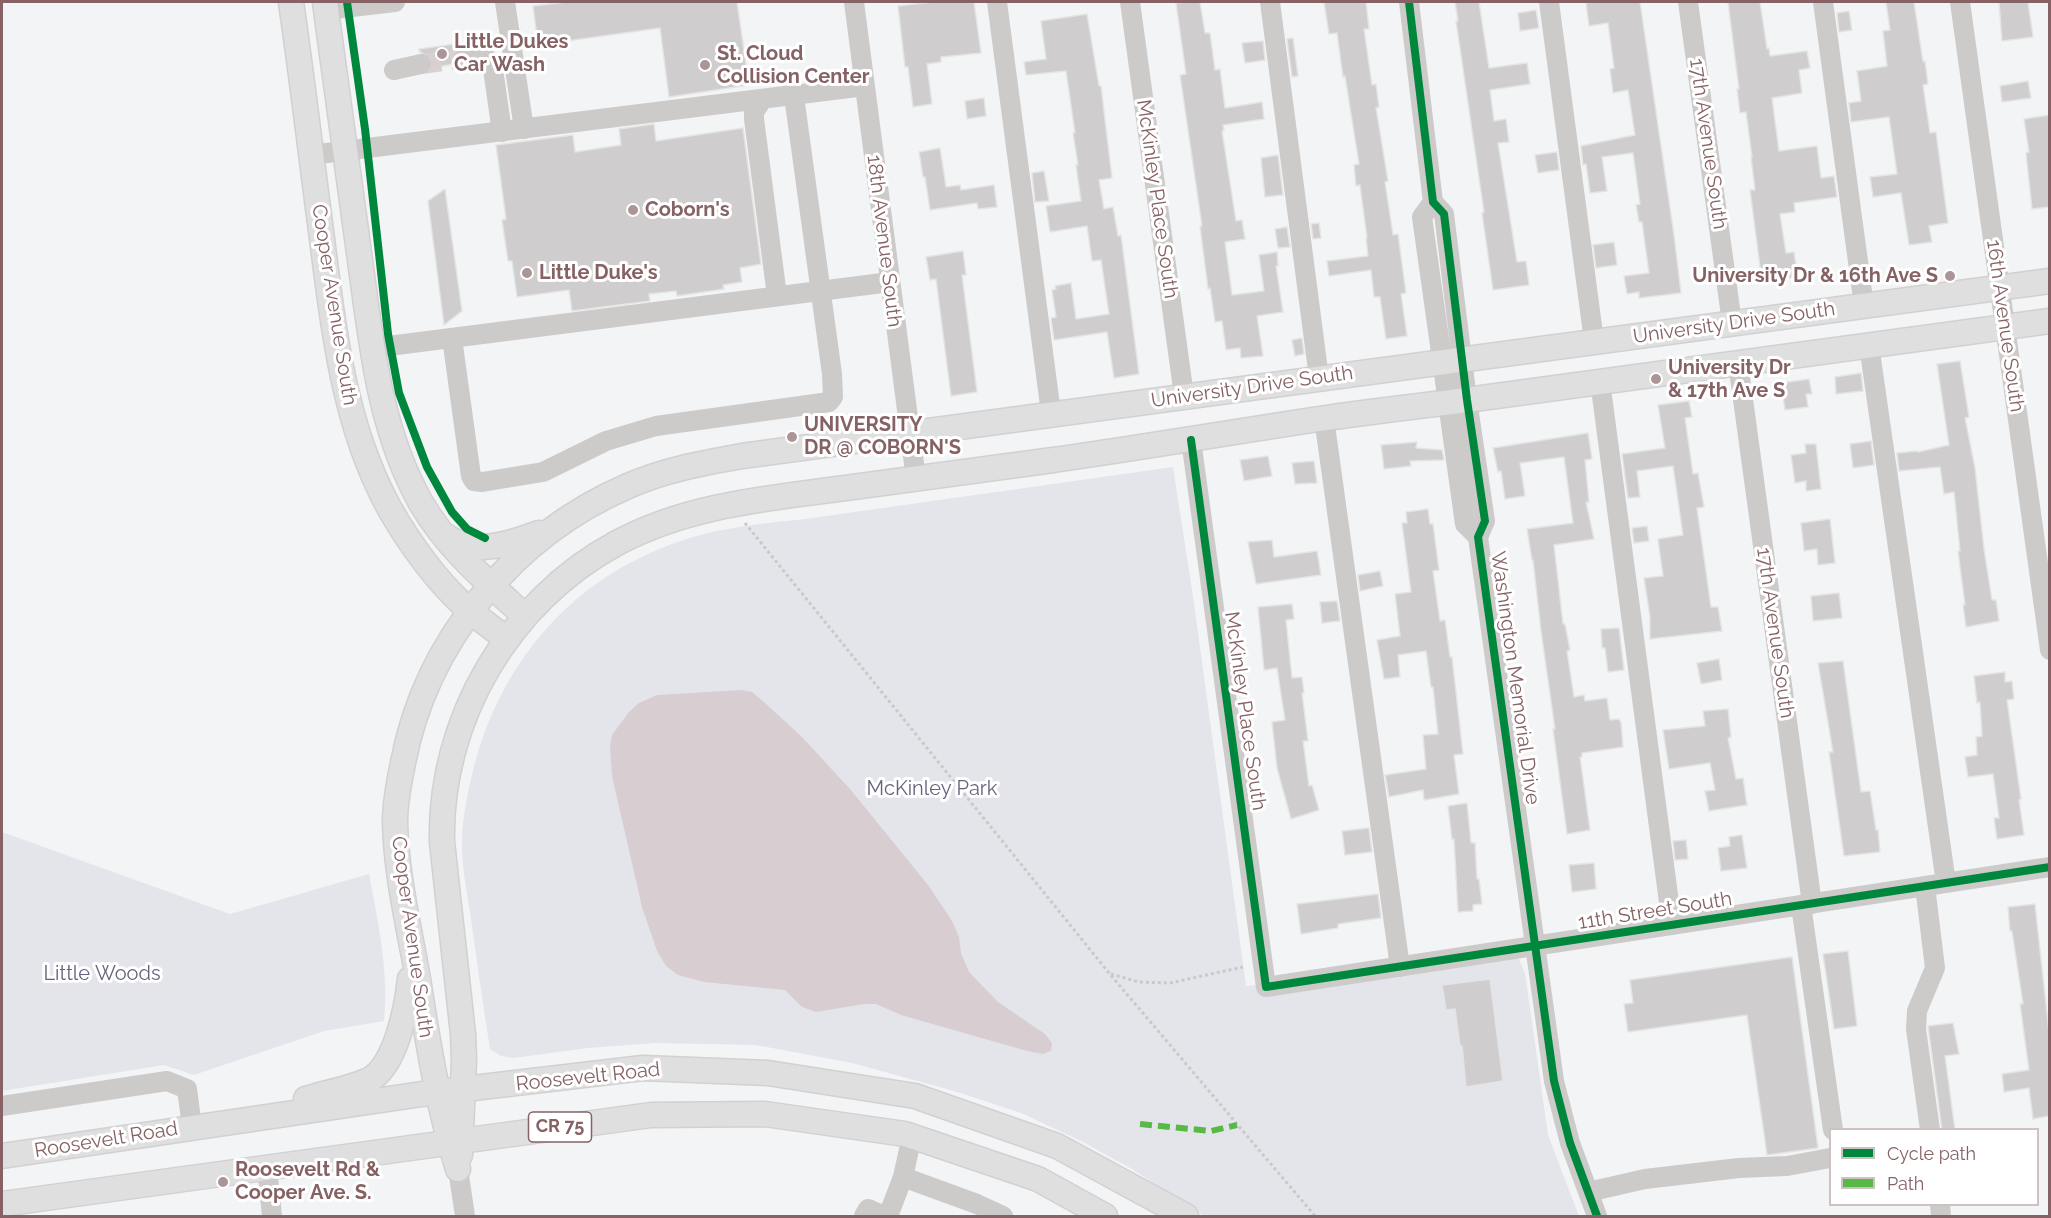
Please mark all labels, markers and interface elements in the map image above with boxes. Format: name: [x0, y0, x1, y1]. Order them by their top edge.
place label: Little Dukes Car Wash: [454, 30, 568, 77]
place label: St. Cloud Collision Center: [717, 42, 870, 89]
marker: Little Dukes Car Wash: [435, 47, 449, 61]
street label: 17th Avenue South: [1684, 57, 1732, 231]
marker: St. Cloud Collision Center: [698, 58, 712, 72]
street label: McKinley Place South: [1131, 98, 1183, 300]
street label: 18th Avenue South: [862, 153, 906, 329]
place label: Coborn's: [645, 198, 730, 222]
street label: Cooper Avenue South: [306, 203, 362, 407]
marker: Coborn's: [626, 203, 640, 217]
street label: 16th Avenue South: [1981, 238, 2029, 414]
place label: Little Duke's: [539, 261, 658, 285]
place label: University Dr & 16th Ave S: [1692, 264, 1938, 288]
marker: Little Duke's: [520, 266, 534, 280]
marker: University Dr & 16th Ave S: [1943, 269, 1957, 283]
street label: University Drive South: [1631, 297, 1837, 349]
place label: University Dr & 17th Ave S: [1668, 356, 1791, 403]
street label: University Drive South: [1149, 361, 1355, 413]
marker: University Dr & 17th Ave S: [1649, 372, 1663, 386]
place label: UNIVERSITY DR @ COBORN'S: [804, 413, 961, 460]
marker: UNIVERSITY DR @ COBORN'S: [785, 430, 799, 444]
street label: 17th Avenue South: [1751, 546, 1799, 720]
street label: Washington Memorial Drive: [1485, 550, 1545, 806]
street label: McKinley Place South: [1219, 610, 1271, 812]
park label: McKinley Park: [867, 777, 997, 801]
street label: Cooper Avenue South: [386, 835, 438, 1039]
street label: 11th Street South: [1576, 887, 1734, 935]
park label: Little Woods: [43, 962, 161, 986]
street label: Roosevelt Road: [515, 1057, 661, 1097]
road number: CR 75: [528, 1112, 592, 1142]
street label: Roosevelt Road: [33, 1117, 179, 1163]
legend: [1829, 1128, 2039, 1206]
text: Cycle path: [1887, 1143, 1976, 1164]
place label: Roosevelt Rd & Cooper Ave. S.: [235, 1158, 380, 1205]
text: Path: [1887, 1173, 1924, 1194]
marker: Roosevelt Rd & Cooper Ave. S.: [216, 1175, 230, 1189]

